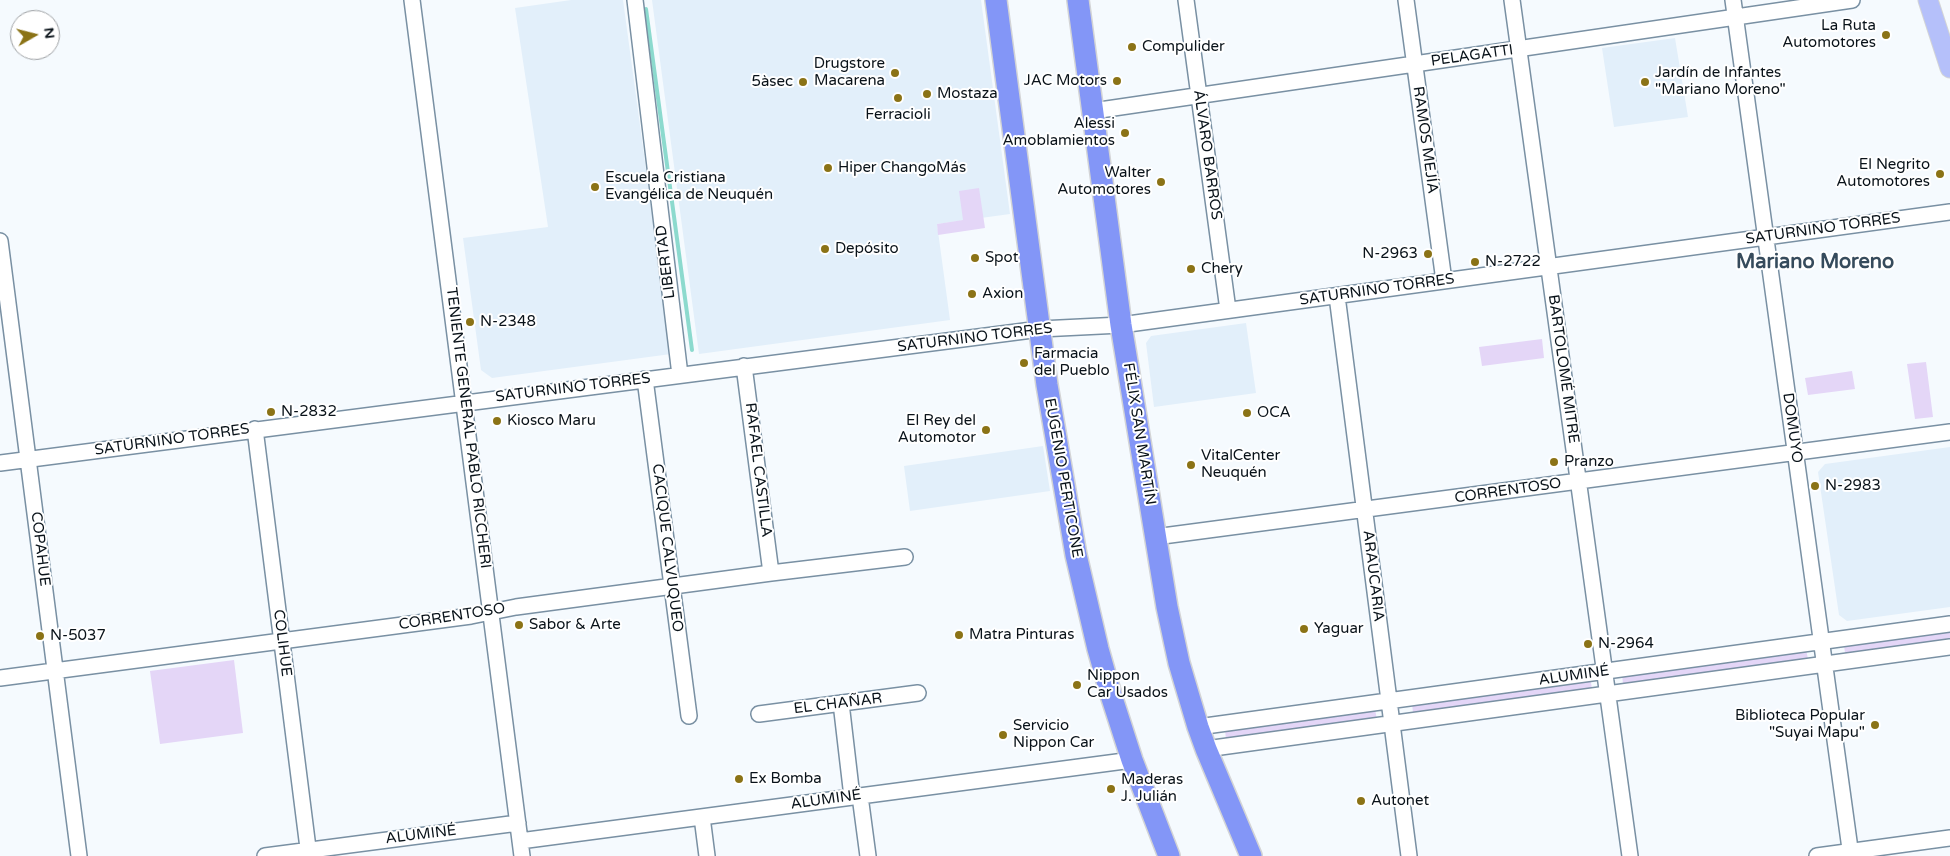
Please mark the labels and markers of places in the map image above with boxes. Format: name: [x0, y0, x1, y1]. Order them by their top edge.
place label: La Ruta Automotores: [1782, 17, 1876, 52]
marker: La Ruta Automotores: [1880, 29, 1892, 41]
place label: Compulider: [1142, 38, 1225, 56]
marker: Compulider: [1126, 41, 1138, 53]
place label: Drugstore Macarena: [814, 55, 885, 90]
place label: Jardín de Infantes "Mariano Moreno": [1655, 64, 1786, 99]
marker: Drugstore Macarena: [889, 67, 901, 79]
place label: JAC Motors: [1024, 72, 1107, 90]
place label: 5àsec: [751, 73, 793, 91]
marker: JAC Motors: [1111, 75, 1123, 87]
marker: 5àsec: [797, 76, 809, 88]
marker: Jardín de Infantes "Mariano Moreno": [1639, 76, 1651, 88]
place label: Mostaza: [937, 85, 998, 103]
marker: Mostaza: [921, 88, 933, 100]
marker: Ferracioli: [892, 92, 904, 104]
place label: Ferracioli: [865, 106, 931, 124]
place label: Alessi Amoblamientos: [1002, 115, 1115, 150]
marker: Alessi Amoblamientos: [1119, 127, 1131, 139]
place label: El Negrito Automotores: [1836, 156, 1930, 191]
place label: Hiper ChangoMás: [838, 159, 966, 177]
marker: Hiper ChangoMás: [822, 162, 834, 174]
place label: Walter Automotores: [1057, 164, 1151, 199]
marker: El Negrito Automotores: [1934, 168, 1946, 180]
place label: Escuela Cristiana Evangélica de Neuquén: [605, 169, 773, 204]
marker: Walter Automotores: [1155, 176, 1167, 188]
marker: Escuela Cristiana Evangélica de Neuquén: [589, 181, 601, 193]
place label: Depósito: [835, 240, 899, 258]
marker: Depósito: [819, 243, 831, 255]
place label: N-2963: [1362, 245, 1418, 263]
marker: N-2963: [1422, 248, 1434, 260]
place label: Spot: [985, 249, 1018, 267]
marker: Spot: [969, 252, 981, 264]
place label: N-2722: [1485, 253, 1541, 271]
marker: N-2722: [1469, 256, 1481, 268]
place label: Chery: [1201, 260, 1243, 278]
marker: Chery: [1185, 263, 1197, 275]
place label: Axion: [982, 285, 1023, 303]
marker: Axion: [966, 288, 978, 300]
place label: N-2348: [480, 313, 536, 331]
marker: N-2348: [464, 316, 476, 328]
place label: Farmacia del Pueblo: [1034, 345, 1110, 380]
marker: Farmacia del Pueblo: [1018, 357, 1030, 369]
place label: N-2832: [281, 403, 337, 421]
place label: OCA: [1257, 404, 1291, 422]
marker: N-2832: [265, 406, 277, 418]
marker: OCA: [1241, 407, 1253, 419]
place label: Kiosco Maru: [507, 412, 596, 430]
place label: El Rey del Automotor: [898, 412, 976, 447]
marker: Kiosco Maru: [491, 415, 503, 427]
marker: El Rey del Automotor: [980, 424, 992, 436]
place label: VitalCenter Neuquén: [1201, 447, 1280, 482]
place label: Pranzo: [1564, 453, 1614, 471]
marker: Pranzo: [1548, 456, 1560, 468]
marker: VitalCenter Neuquén: [1185, 459, 1197, 471]
place label: N-2983: [1825, 477, 1881, 495]
marker: N-2983: [1809, 480, 1821, 492]
place label: Sabor & Arte: [529, 616, 621, 634]
marker: Sabor & Arte: [513, 619, 525, 631]
place label: Yaguar: [1314, 620, 1364, 638]
marker: Yaguar: [1298, 623, 1310, 635]
place label: Matra Pinturas: [969, 626, 1074, 644]
place label: N-5037: [50, 627, 106, 645]
marker: Matra Pinturas: [953, 629, 965, 641]
marker: N-5037: [34, 630, 46, 642]
place label: N-2964: [1598, 635, 1654, 653]
marker: N-2964: [1582, 638, 1594, 650]
place label: Nippon Car Usados: [1087, 667, 1168, 702]
marker: Nippon Car Usados: [1071, 679, 1083, 691]
place label: Biblioteca Popular "Suyai Mapu": [1735, 707, 1865, 742]
place label: Servicio Nippon Car: [1013, 717, 1094, 752]
marker: Biblioteca Popular "Suyai Mapu": [1869, 719, 1881, 731]
marker: Servicio Nippon Car: [997, 729, 1009, 741]
place label: Ex Bomba: [749, 770, 822, 788]
place label: Maderas J. Julián: [1121, 771, 1183, 806]
marker: Ex Bomba: [733, 773, 745, 785]
marker: Maderas J. Julián: [1105, 783, 1117, 795]
place label: Autonet: [1371, 792, 1429, 810]
marker: Autonet: [1355, 795, 1367, 807]

